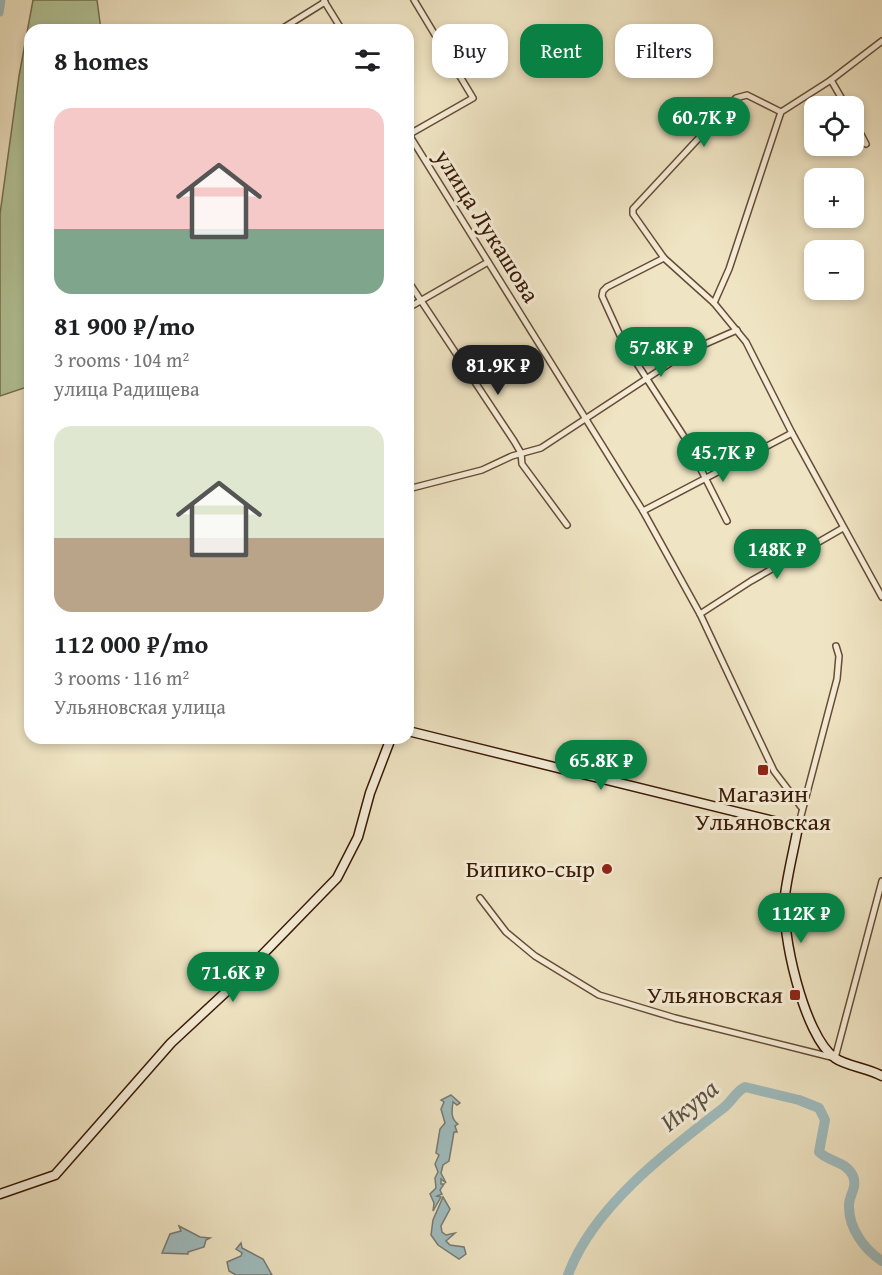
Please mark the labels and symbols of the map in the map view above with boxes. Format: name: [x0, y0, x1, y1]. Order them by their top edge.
pin: 60.7K ₽: [649, 97, 759, 148]
street label: улица Лукашова: [426, 141, 549, 310]
pin: 57.8K ₽: [606, 327, 716, 378]
pin: 81.9K ₽: [443, 345, 553, 396]
pin: 45.7K ₽: [668, 432, 778, 483]
pin: 148K ₽: [728, 529, 826, 580]
pin: 65.8K ₽: [546, 740, 656, 791]
marker: Магазин Ульяновская: [756, 763, 770, 777]
place label: Магазин Ульяновская: [695, 776, 831, 839]
place label: Бипико-сыр: [466, 851, 595, 886]
marker: Бипико-сыр: [600, 862, 614, 876]
pin: 112K ₽: [752, 893, 850, 944]
pin: 71.6K ₽: [178, 952, 288, 1003]
place label: Ульяновская: [647, 977, 783, 1012]
marker: Ульяновская: [788, 988, 802, 1002]
water label: Икура: [651, 1069, 726, 1140]

